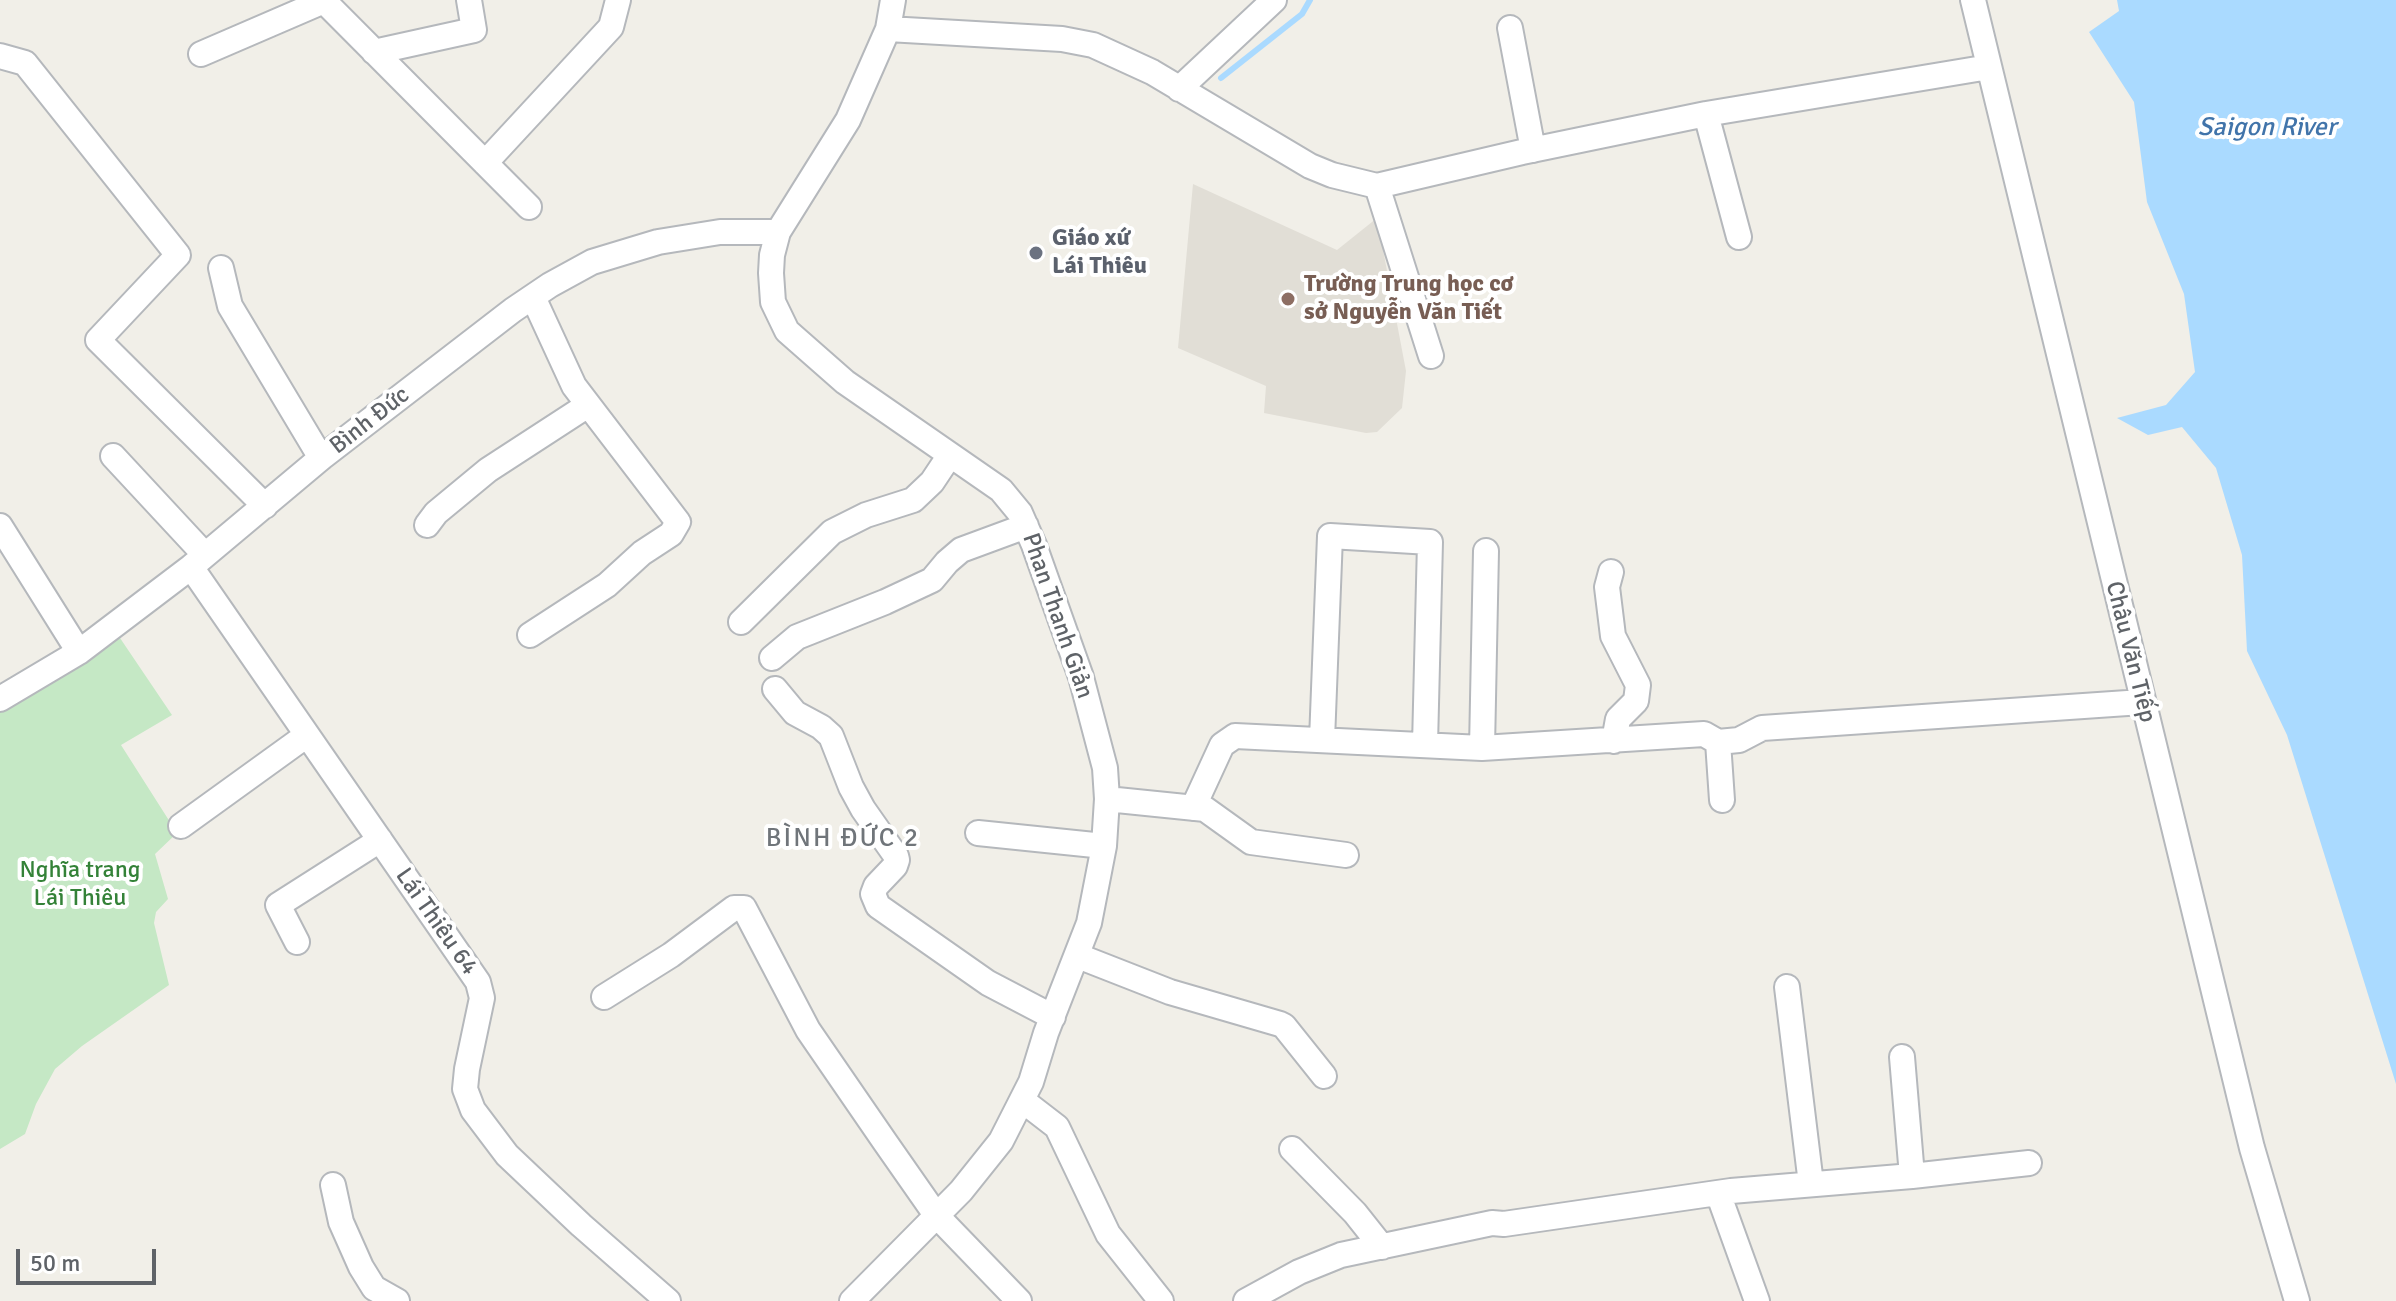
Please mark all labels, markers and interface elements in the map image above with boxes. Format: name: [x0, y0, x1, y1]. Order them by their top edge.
water label: Saigon River: [2198, 112, 2336, 144]
place label: Giáo xứ Lái Thiêu: [1052, 225, 1147, 281]
marker: Giáo xứ Lái Thiêu: [1027, 244, 1045, 262]
place label: Trường Trung học cơ sở Nguyễn Văn Tiết: [1304, 271, 1513, 327]
marker: Trường Trung học cơ sở Nguyễn Văn Tiết: [1279, 290, 1297, 308]
street label: Bình Đức: [325, 381, 415, 461]
street label: Phan Thanh Giản: [1015, 530, 1099, 702]
street label: Châu Văn Tiếp: [2099, 578, 2161, 726]
district label: BÌNH ĐỨC 2: [766, 823, 920, 855]
park label: Nghĩa trang Lái Thiêu: [20, 857, 140, 913]
street label: Lái Thiêu 64: [389, 863, 483, 981]
scale bar: [20, 1233, 160, 1283]
text: 50 m: [30, 1248, 80, 1278]

